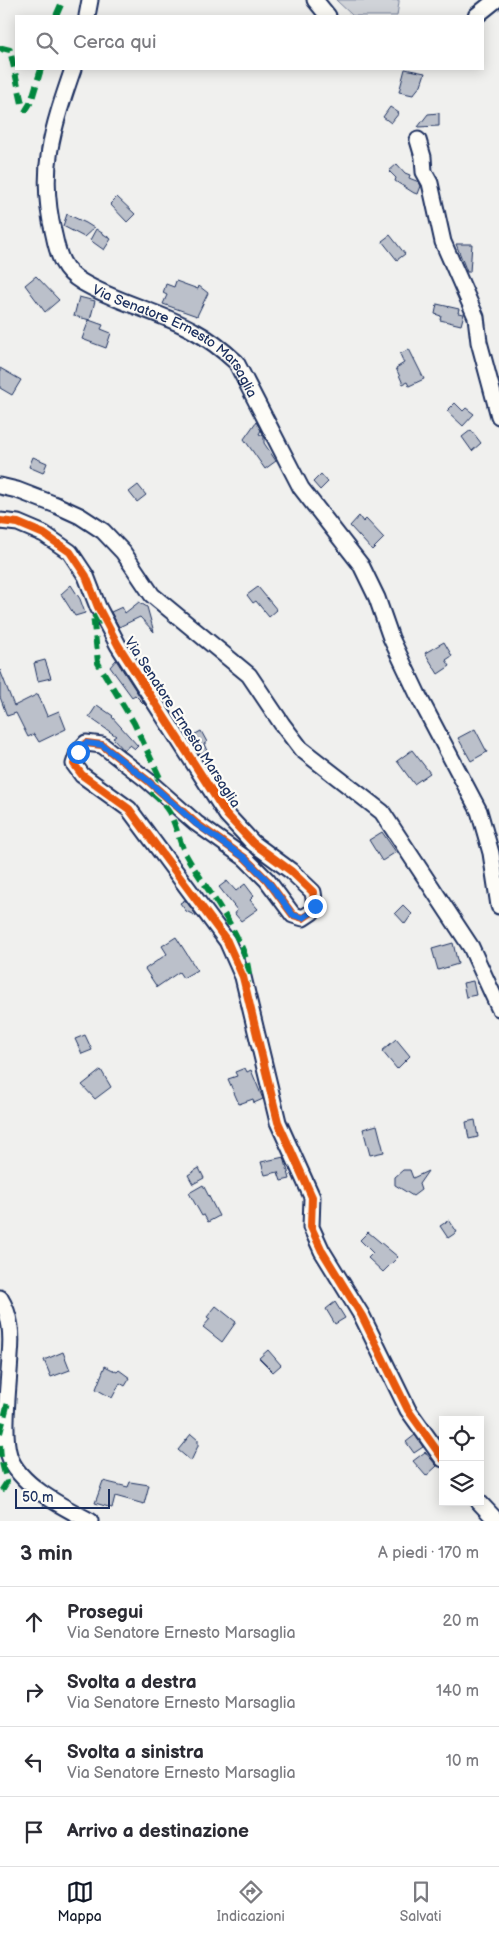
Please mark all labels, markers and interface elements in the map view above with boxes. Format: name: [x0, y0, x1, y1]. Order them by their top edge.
search box: [15, 15, 484, 70]
icon: search: [33, 29, 61, 57]
text: Cerca qui: [73, 31, 156, 54]
street label: Via Senatore Ernesto Marsaglia: [90, 281, 261, 400]
street label: Via Senatore Ernesto Marsaglia: [121, 634, 244, 811]
route start: [67, 741, 90, 764]
route end: [304, 895, 327, 918]
map controls: [439, 1416, 484, 1506]
button: locate: [439, 1416, 484, 1461]
button: layers: [439, 1461, 484, 1506]
scale bar: [15, 1486, 110, 1509]
text: 50 m: [22, 1489, 54, 1506]
text: 3 min: [20, 1541, 73, 1566]
text: A piedi · 170 m: [378, 1544, 479, 1563]
text: Prosegui: [67, 1601, 143, 1624]
icon: ahead: [20, 1608, 48, 1636]
text: 20 m: [443, 1612, 479, 1631]
text: Via Senatore Ernesto Marsaglia: [67, 1624, 296, 1643]
text: Svolta a destra: [67, 1671, 197, 1694]
icon: right: [20, 1678, 48, 1706]
text: 140 m: [436, 1682, 479, 1701]
text: Via Senatore Ernesto Marsaglia: [67, 1694, 296, 1713]
text: Svolta a sinistra: [67, 1741, 204, 1764]
icon: left: [20, 1748, 48, 1776]
text: 10 m: [446, 1752, 479, 1771]
text: Via Senatore Ernesto Marsaglia: [67, 1764, 296, 1783]
icon: arrive: [20, 1818, 48, 1846]
text: Arrivo a destinazione: [67, 1820, 249, 1843]
tab: Mappa: [58, 1878, 102, 1925]
tab: Indicazioni: [217, 1878, 285, 1925]
tab: Salvati: [400, 1878, 441, 1925]

